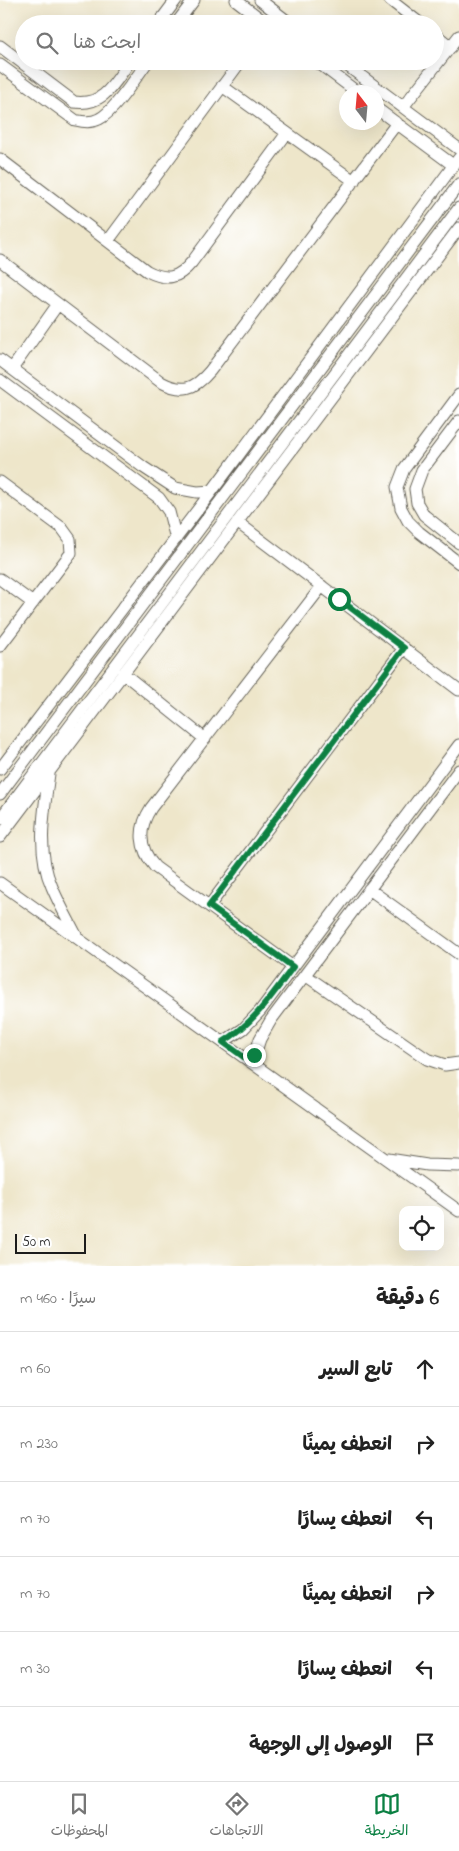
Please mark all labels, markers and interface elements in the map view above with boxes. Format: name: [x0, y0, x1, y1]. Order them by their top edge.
search box: [15, 15, 444, 70]
icon: search: [33, 29, 61, 57]
text: ابحث هنا: [73, 30, 141, 57]
north arrow: [339, 85, 384, 130]
route start: [328, 588, 351, 611]
route end: [243, 1044, 266, 1067]
map controls: [399, 1206, 444, 1251]
button: locate: [399, 1206, 444, 1251]
scale bar: [15, 1231, 86, 1254]
text: 50 m: [22, 1232, 50, 1253]
text: 6 دقيقة: [376, 1284, 439, 1314]
text: سيرًا · 460 m: [20, 1287, 96, 1311]
icon: ahead: [411, 1355, 439, 1383]
text: 60 m: [20, 1357, 50, 1381]
text: تابع السير: [320, 1357, 392, 1384]
icon: right: [411, 1430, 439, 1458]
text: 230 m: [20, 1432, 58, 1456]
text: انعطف يمينًا: [302, 1432, 392, 1459]
icon: left: [411, 1505, 439, 1533]
text: 70 m: [20, 1507, 50, 1531]
text: انعطف يسارًا: [297, 1507, 392, 1534]
icon: right: [411, 1580, 439, 1608]
text: 70 m: [20, 1582, 50, 1606]
text: انعطف يمينًا: [302, 1582, 392, 1609]
icon: left: [411, 1655, 439, 1683]
text: 30 m: [20, 1657, 50, 1681]
text: انعطف يسارًا: [297, 1657, 392, 1684]
icon: arrive: [411, 1730, 439, 1758]
text: الوصول إلى الوجهة: [249, 1732, 392, 1759]
tab: المحفوظات: [51, 1790, 108, 1843]
tab: الاتجاهات: [209, 1790, 264, 1843]
tab: الخريطة: [365, 1790, 408, 1843]

